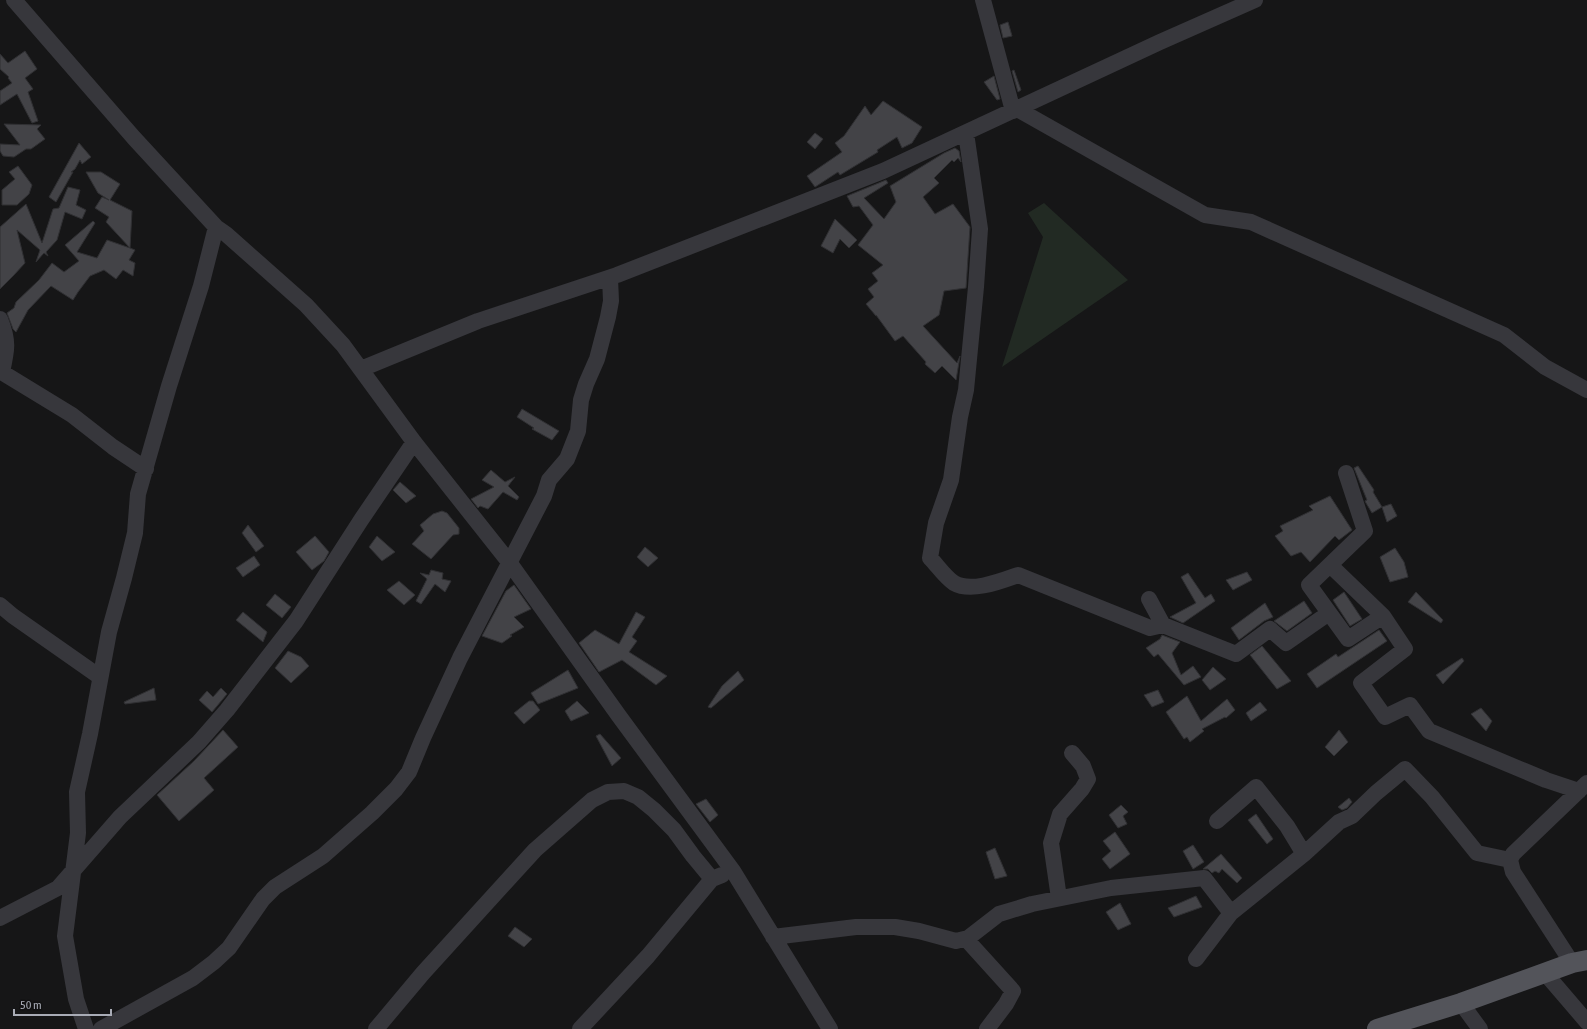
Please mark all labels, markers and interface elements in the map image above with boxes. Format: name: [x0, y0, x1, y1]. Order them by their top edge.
scale bar: [14, 991, 111, 1017]
text: 50 m: [20, 998, 42, 1012]

